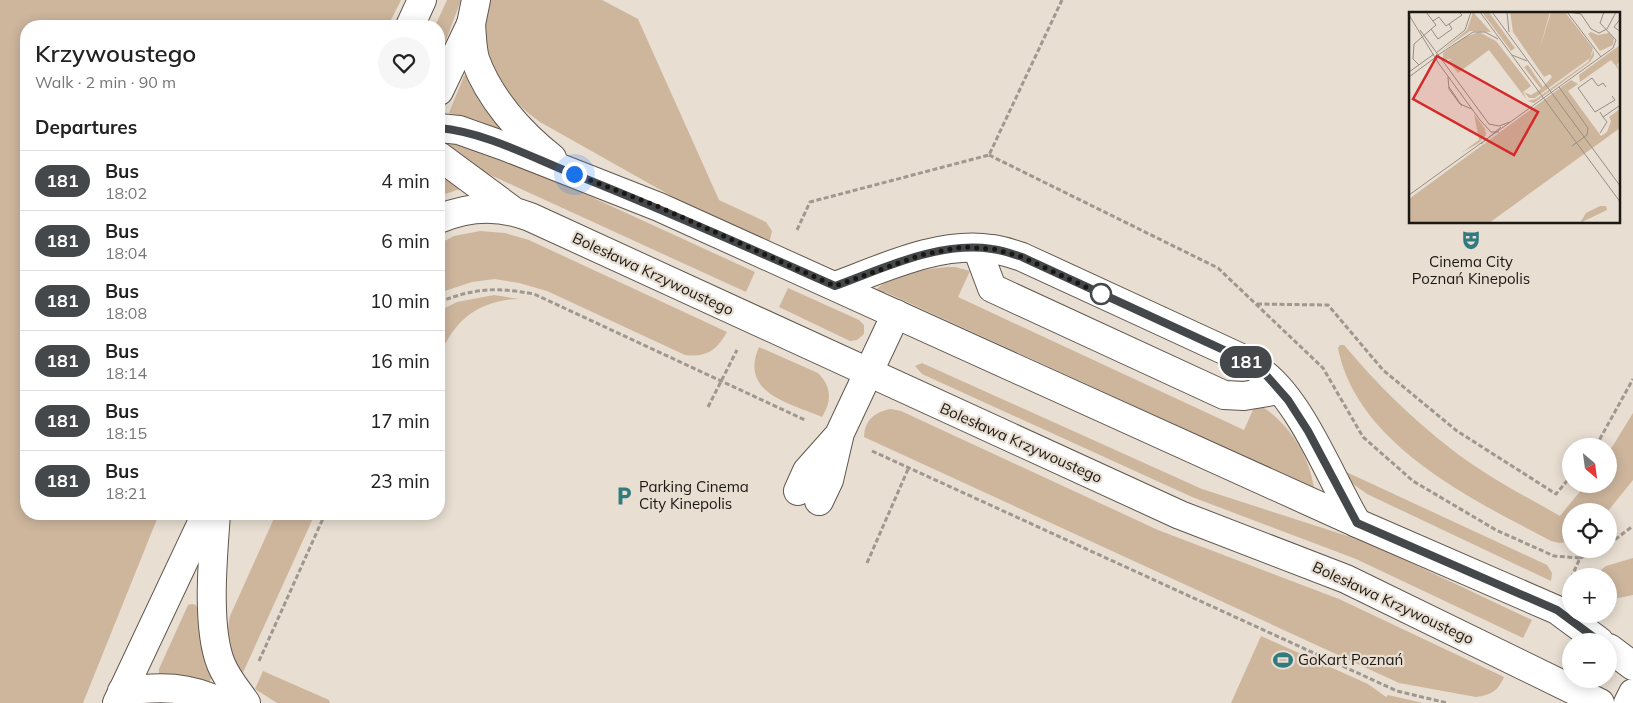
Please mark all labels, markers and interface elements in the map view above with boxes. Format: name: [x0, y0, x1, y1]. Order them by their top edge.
inset map: [1409, 12, 1620, 224]
button: heart: [378, 37, 430, 89]
text: Krzywoustego: [35, 38, 196, 68]
text: Walk · 2 min · 90 m: [35, 72, 176, 92]
text: Departures: [35, 115, 137, 139]
text: Bus: [105, 159, 139, 183]
your location: [562, 162, 587, 187]
text: 181: [46, 169, 79, 192]
text: 4 min: [381, 169, 430, 193]
text: 18:02: [105, 183, 147, 203]
text: Bus: [105, 219, 139, 243]
street label: Bolesława Krzywoustego: [570, 228, 737, 319]
text: 181: [46, 229, 79, 252]
text: 6 min: [381, 229, 430, 253]
theatre icon: Cinema City Poznań Kinepolis: [1460, 229, 1482, 251]
text: 18:04: [105, 243, 147, 263]
place label: Cinema City Poznań Kinepolis: [1412, 252, 1530, 288]
text: Bus: [105, 279, 139, 303]
unlabelled marker: [1090, 283, 1112, 305]
text: 181: [46, 289, 79, 312]
text: 10 min: [370, 289, 430, 313]
text: 18:08: [105, 303, 147, 323]
text: Bus: [105, 339, 139, 363]
line badge: 181: [1217, 346, 1275, 378]
text: 181: [46, 349, 79, 372]
text: 16 min: [370, 349, 430, 373]
text: 181: [1230, 350, 1262, 373]
text: 18:14: [105, 363, 147, 383]
street label: Bolesława Krzywoustego: [937, 398, 1105, 487]
text: Bus: [105, 399, 139, 423]
text: 181: [46, 409, 79, 432]
text: 17 min: [370, 409, 430, 433]
text: 18:15: [105, 423, 147, 443]
north arrow: [1562, 438, 1618, 492]
map controls: [1562, 438, 1617, 688]
text: Bus: [105, 459, 139, 483]
text: 181: [46, 469, 79, 492]
text: 23 min: [370, 469, 430, 493]
place label: Parking Cinema City Kinepolis: [639, 477, 749, 513]
text: 18:21: [105, 483, 147, 503]
parking icon: Parking Cinema City Kinepolis: [613, 485, 635, 507]
button: locate: [1562, 503, 1617, 558]
street label: Bolesława Krzywoustego: [1310, 557, 1477, 648]
button: +: [1562, 568, 1617, 623]
button: −: [1562, 633, 1617, 688]
sports icon: GoKart Poznań: [1272, 649, 1294, 671]
place label: GoKart Poznań: [1298, 650, 1403, 669]

